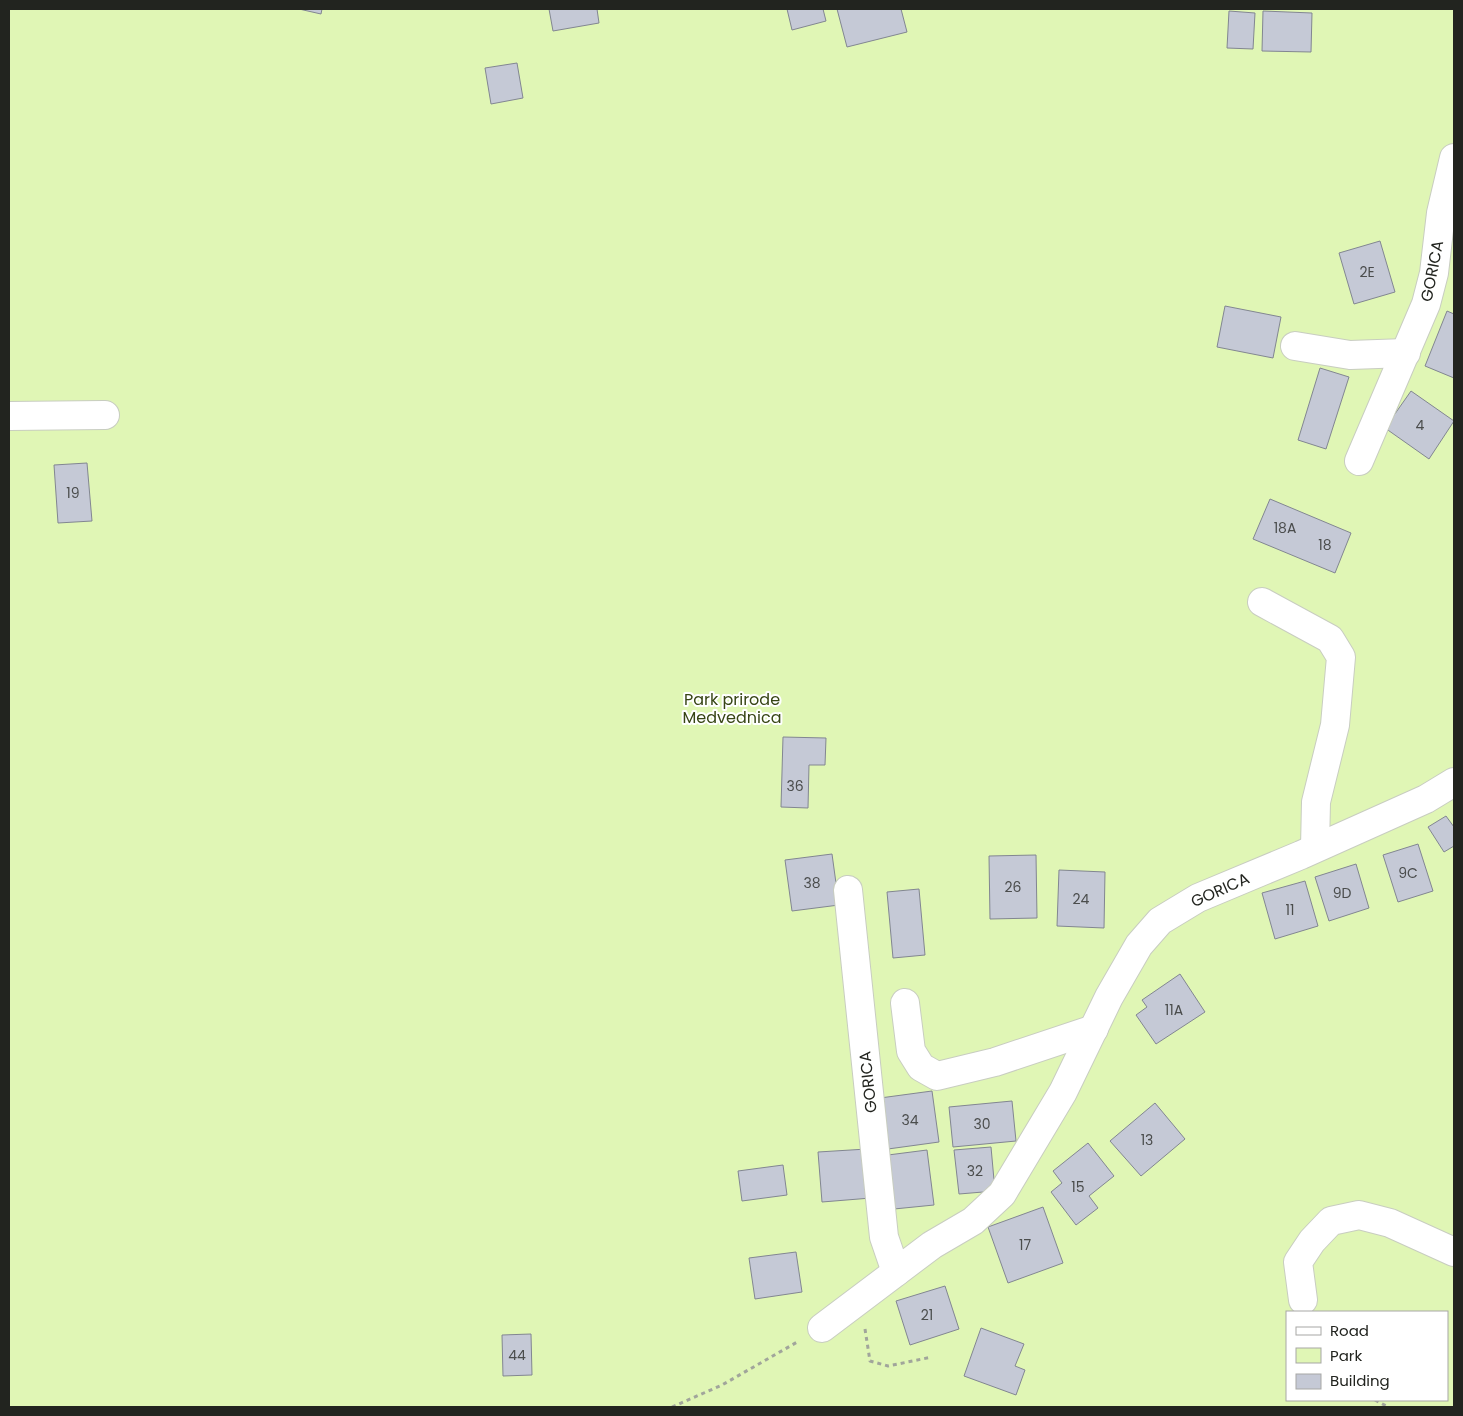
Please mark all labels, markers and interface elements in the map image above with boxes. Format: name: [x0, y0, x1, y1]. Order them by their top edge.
street label: GORICA: [1415, 238, 1449, 304]
house number: 2E: [1359, 262, 1375, 282]
house number: 4: [1416, 415, 1425, 435]
house number: 19: [66, 483, 80, 503]
house number: 18A: [1274, 518, 1296, 538]
house number: 18: [1318, 535, 1332, 555]
park label: Park prirode Medvednica: [683, 688, 781, 729]
house number: 36: [786, 776, 804, 796]
house number: 9C: [1398, 863, 1418, 883]
street label: GORICA: [1187, 867, 1253, 913]
house number: 38: [803, 873, 821, 893]
house number: 26: [1005, 877, 1022, 897]
house number: 9D: [1333, 883, 1351, 903]
house number: 24: [1073, 889, 1090, 909]
house number: 11: [1286, 900, 1294, 920]
house number: 11A: [1165, 1000, 1183, 1020]
street label: GORICA: [853, 1050, 883, 1114]
house number: 34: [901, 1110, 919, 1130]
house number: 30: [973, 1114, 991, 1134]
house number: 13: [1141, 1130, 1153, 1150]
house number: 32: [967, 1161, 983, 1181]
house number: 15: [1071, 1177, 1085, 1197]
house number: 17: [1019, 1235, 1031, 1255]
house number: 21: [921, 1305, 933, 1325]
legend: [1286, 1311, 1448, 1401]
text: Road: [1330, 1320, 1369, 1341]
house number: 44: [508, 1345, 526, 1365]
text: Park: [1330, 1345, 1362, 1366]
text: Building: [1330, 1370, 1390, 1391]

